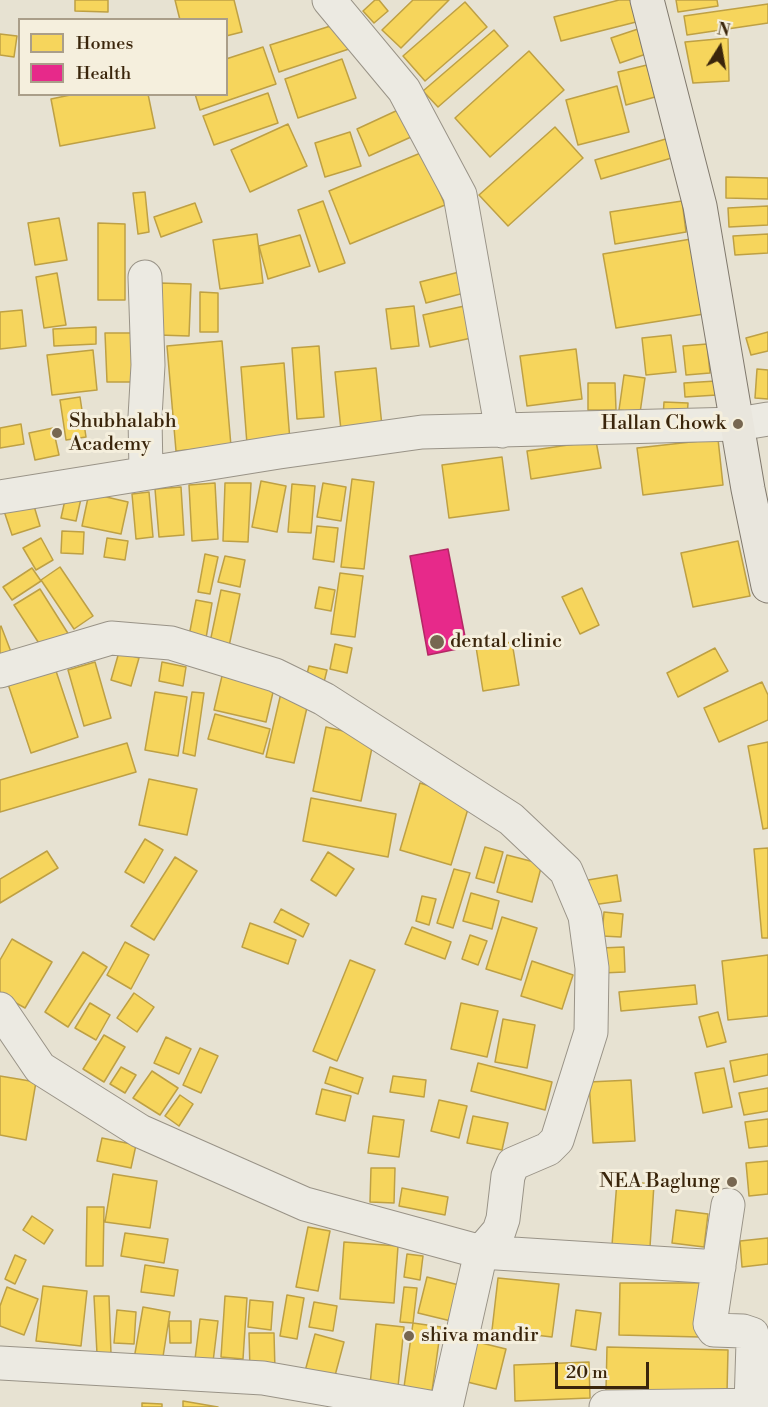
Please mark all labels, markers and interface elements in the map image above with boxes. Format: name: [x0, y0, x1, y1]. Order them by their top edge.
legend: [18, 18, 228, 96]
north arrow: [690, 18, 750, 78]
text: N: [715, 19, 732, 41]
text: Homes: [76, 32, 133, 55]
text: Health: [76, 62, 131, 85]
place label: Shubhalabh Academy: [69, 410, 177, 457]
place label: Hallan Chowk: [601, 412, 726, 436]
marker: Hallan Chowk: [731, 417, 745, 431]
marker: Shubhalabh Academy: [50, 426, 64, 440]
place label: dental clinic: [450, 630, 562, 654]
marker: dental clinic: [428, 633, 446, 651]
place label: NEA Baglung: [599, 1170, 720, 1194]
marker: NEA Baglung: [725, 1175, 739, 1189]
place label: shiva mandir: [421, 1324, 539, 1348]
marker: shiva mandir: [402, 1329, 416, 1343]
scale bar: [558, 1350, 652, 1388]
text: 20 m: [566, 1361, 608, 1384]

